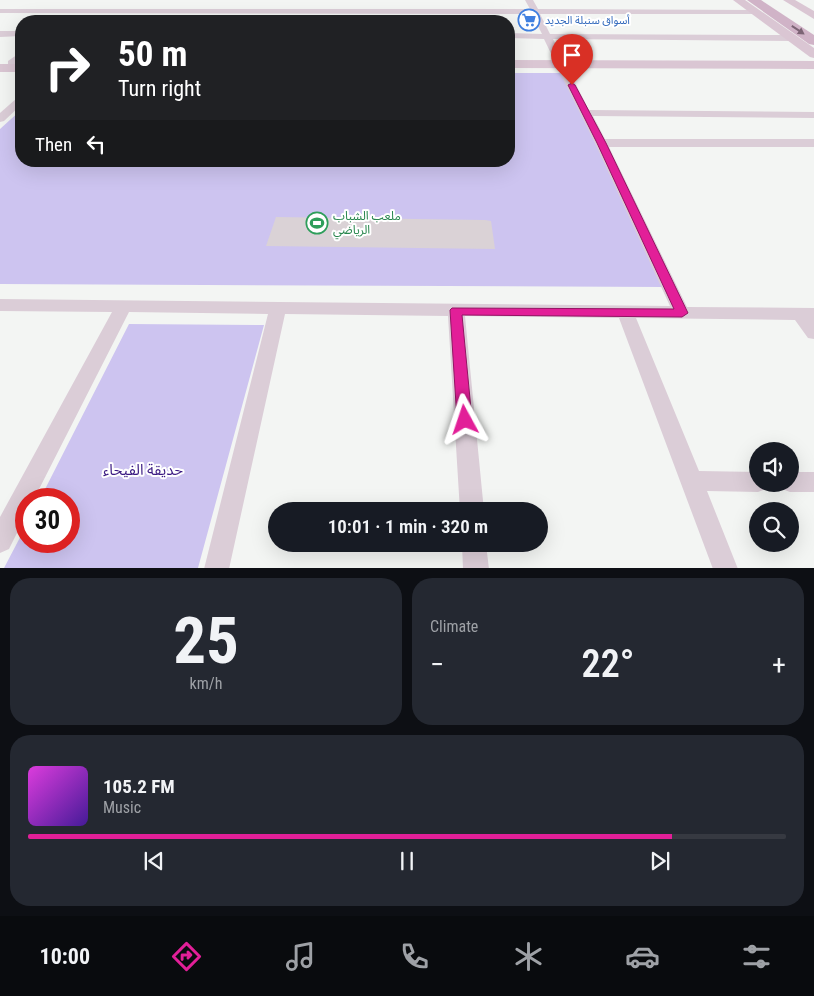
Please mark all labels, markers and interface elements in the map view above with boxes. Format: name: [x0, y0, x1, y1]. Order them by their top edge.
supermarket icon: أسواق سنبلة الجديد: [517, 8, 541, 32]
place label: أسواق سنبلة الجديد: [545, 14, 630, 27]
one-way arrow: [791, 25, 805, 35]
text: 50 m: [118, 34, 187, 75]
pin: [551, 34, 593, 85]
icon: right: [35, 35, 100, 100]
icon: arrive: [558, 41, 586, 69]
text: Turn right: [118, 76, 201, 101]
icon: left: [82, 130, 110, 158]
text: Then: [35, 133, 72, 156]
place label: ملعب الشباب الرياضي: [333, 209, 401, 240]
sports icon: ملعب الشباب الرياضي: [305, 211, 329, 235]
position arrow: [438, 393, 490, 445]
map controls: [749, 442, 799, 552]
button: sound: [749, 442, 799, 492]
park label: حديقة الفيحاء: [103, 461, 183, 479]
speed limit sign: 30: [15, 488, 80, 553]
button: search: [749, 502, 799, 552]
text: 10:01 · 1 min · 320 m: [328, 515, 488, 538]
text: 25: [173, 603, 239, 679]
text: Climate: [430, 617, 478, 636]
text: 22°: [582, 642, 634, 686]
text: −: [430, 648, 444, 681]
text: +: [772, 648, 786, 681]
text: km/h: [190, 674, 222, 693]
text: 105.2 FM: [103, 775, 175, 798]
text: Music: [103, 798, 141, 817]
icon: previous: [140, 847, 168, 875]
icon: pause: [393, 847, 421, 875]
icon: next: [646, 847, 674, 875]
icon: directions: [169, 939, 204, 974]
icon: music: [283, 939, 318, 974]
icon: phone: [397, 939, 432, 974]
icon: climate: [511, 939, 546, 974]
icon: car: [625, 939, 660, 974]
icon: filters: [739, 939, 774, 974]
text: 10:00: [40, 944, 90, 969]

